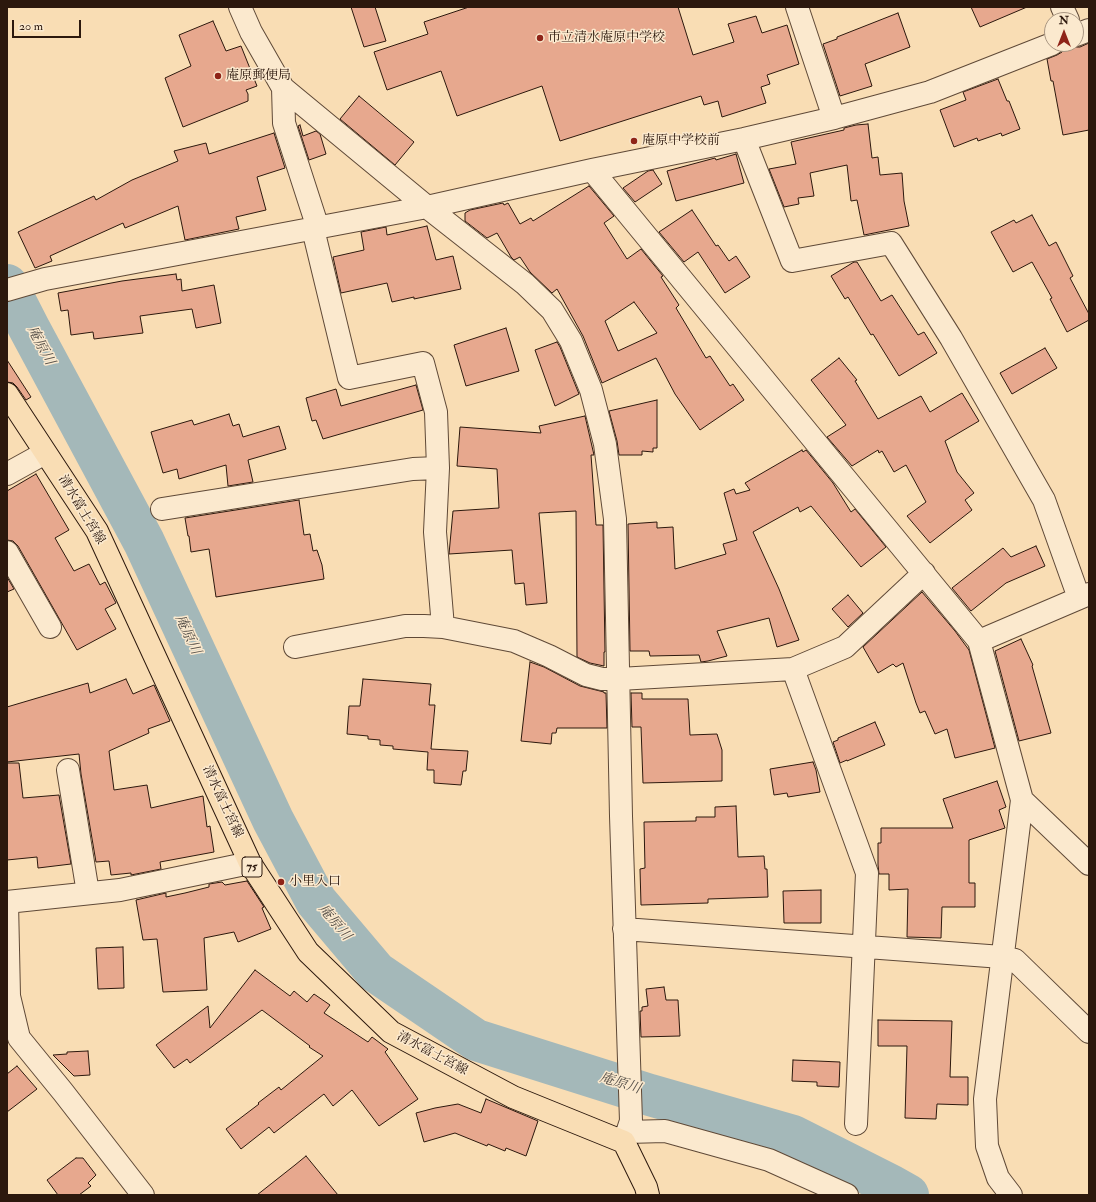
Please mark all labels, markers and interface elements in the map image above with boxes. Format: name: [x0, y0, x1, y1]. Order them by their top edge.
scale bar: [14, 12, 83, 38]
north arrow: [1044, 12, 1084, 52]
text: N: [1059, 14, 1069, 27]
text: 20 m: [19, 19, 43, 34]
place label: 市立清水庵原中学校: [548, 30, 665, 46]
marker: 市立清水庵原中学校: [535, 33, 545, 43]
place label: 庵原郵便局: [226, 68, 291, 84]
marker: 庵原郵便局: [213, 71, 223, 81]
place label: 庵原中学校前: [642, 133, 720, 149]
marker: 庵原中学校前: [629, 136, 639, 146]
water label: 庵原川: [23, 324, 57, 368]
street label: 清水富士宮線: [54, 473, 108, 547]
water label: 庵原川: [171, 612, 203, 658]
street label: 清水富士宮線: [198, 763, 246, 841]
road number: 75: [242, 857, 262, 877]
place label: 小里入口: [289, 874, 341, 890]
marker: 小里入口: [276, 877, 286, 887]
water label: 庵原川: [314, 902, 354, 944]
street label: 清水富士宮線: [394, 1029, 470, 1079]
water label: 庵原川: [597, 1070, 643, 1098]

